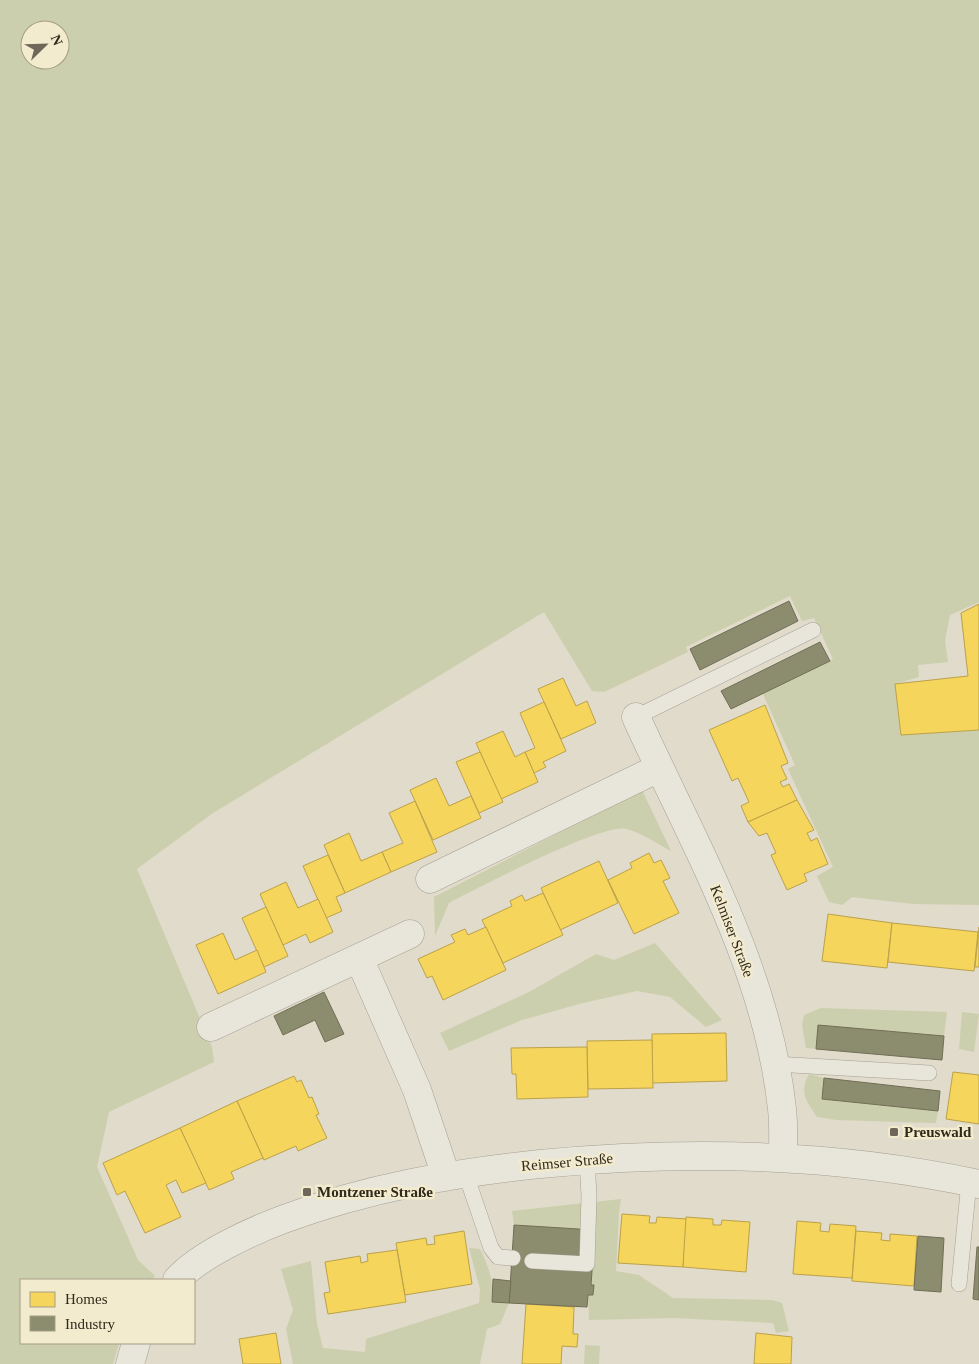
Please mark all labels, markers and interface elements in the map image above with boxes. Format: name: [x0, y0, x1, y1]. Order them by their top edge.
north arrow: [20, 20, 70, 70]
text: N: [48, 33, 65, 48]
street label: Kelmiser Straße: [707, 883, 757, 979]
place label: Preuswald: [904, 1124, 972, 1140]
marker: Preuswald: [888, 1126, 900, 1138]
street label: Reimser Straße: [520, 1150, 614, 1174]
place label: Montzener Straße: [317, 1184, 433, 1200]
marker: Montzener Straße: [301, 1186, 313, 1198]
legend: [20, 1279, 195, 1344]
text: Homes: [65, 1291, 108, 1307]
text: Industry: [65, 1316, 115, 1332]

